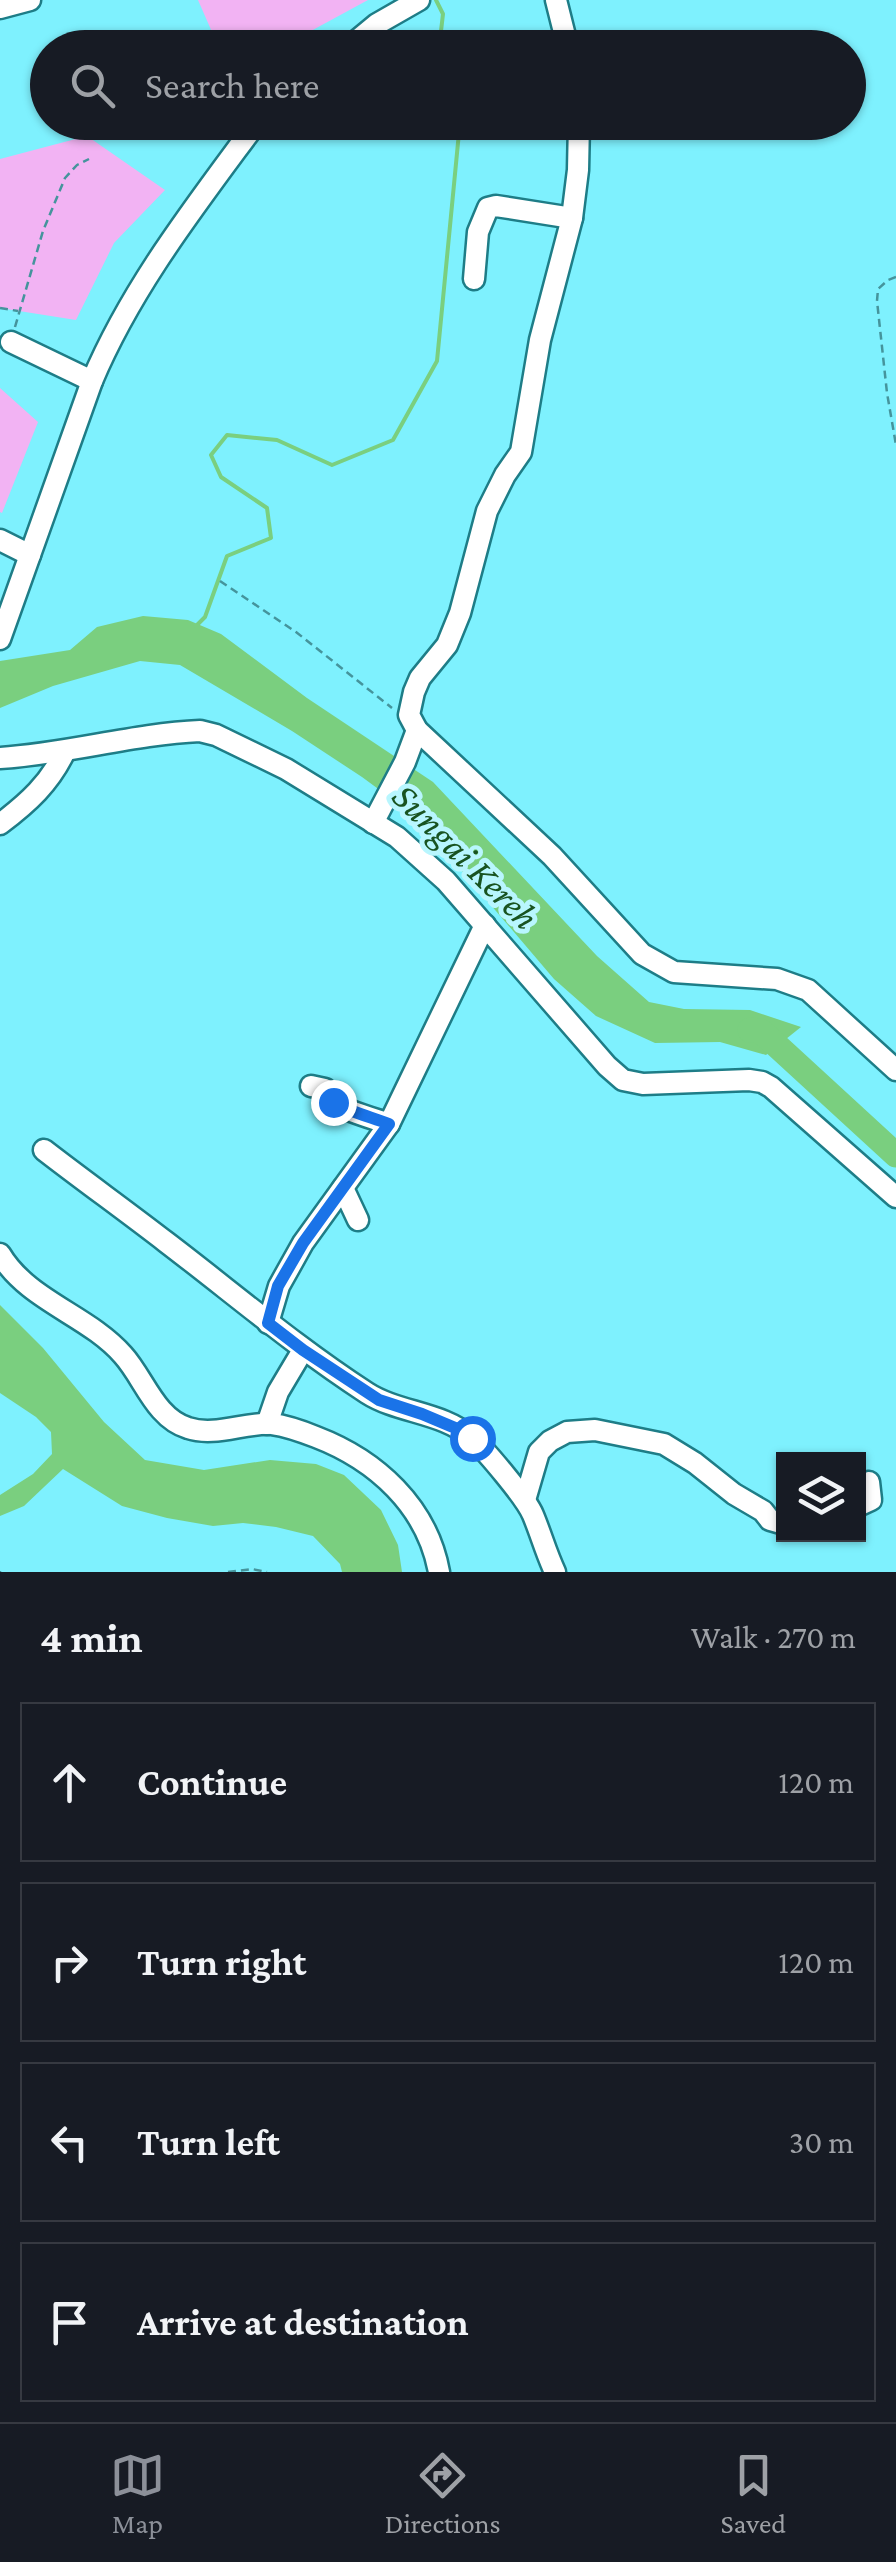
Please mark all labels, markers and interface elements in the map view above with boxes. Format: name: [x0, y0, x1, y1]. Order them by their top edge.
search box: [30, 30, 866, 140]
icon: search: [65, 58, 120, 113]
text: Search here: [145, 64, 319, 106]
water label: Sungai Kereh: [384, 774, 548, 938]
route end: [311, 1080, 357, 1126]
route start: [450, 1416, 496, 1462]
map controls: [776, 1452, 866, 1542]
button: layers: [776, 1452, 866, 1542]
text: 4 min: [40, 1614, 143, 1661]
text: Walk · 270 m: [691, 1619, 856, 1655]
icon: ahead: [42, 1755, 97, 1810]
text: Continue: [137, 1761, 287, 1803]
text: 120 m: [778, 1764, 854, 1800]
icon: right: [42, 1935, 97, 1990]
text: Turn right: [137, 1941, 306, 1983]
text: 120 m: [778, 1944, 854, 1980]
icon: left: [42, 2115, 97, 2170]
text: Turn left: [137, 2121, 280, 2163]
text: 30 m: [789, 2124, 854, 2160]
icon: arrive: [42, 2295, 97, 2350]
text: Arrive at destination: [137, 2301, 469, 2343]
tab: Map: [110, 2448, 165, 2539]
tab: Directions: [385, 2448, 501, 2539]
tab: Saved: [720, 2448, 786, 2539]

